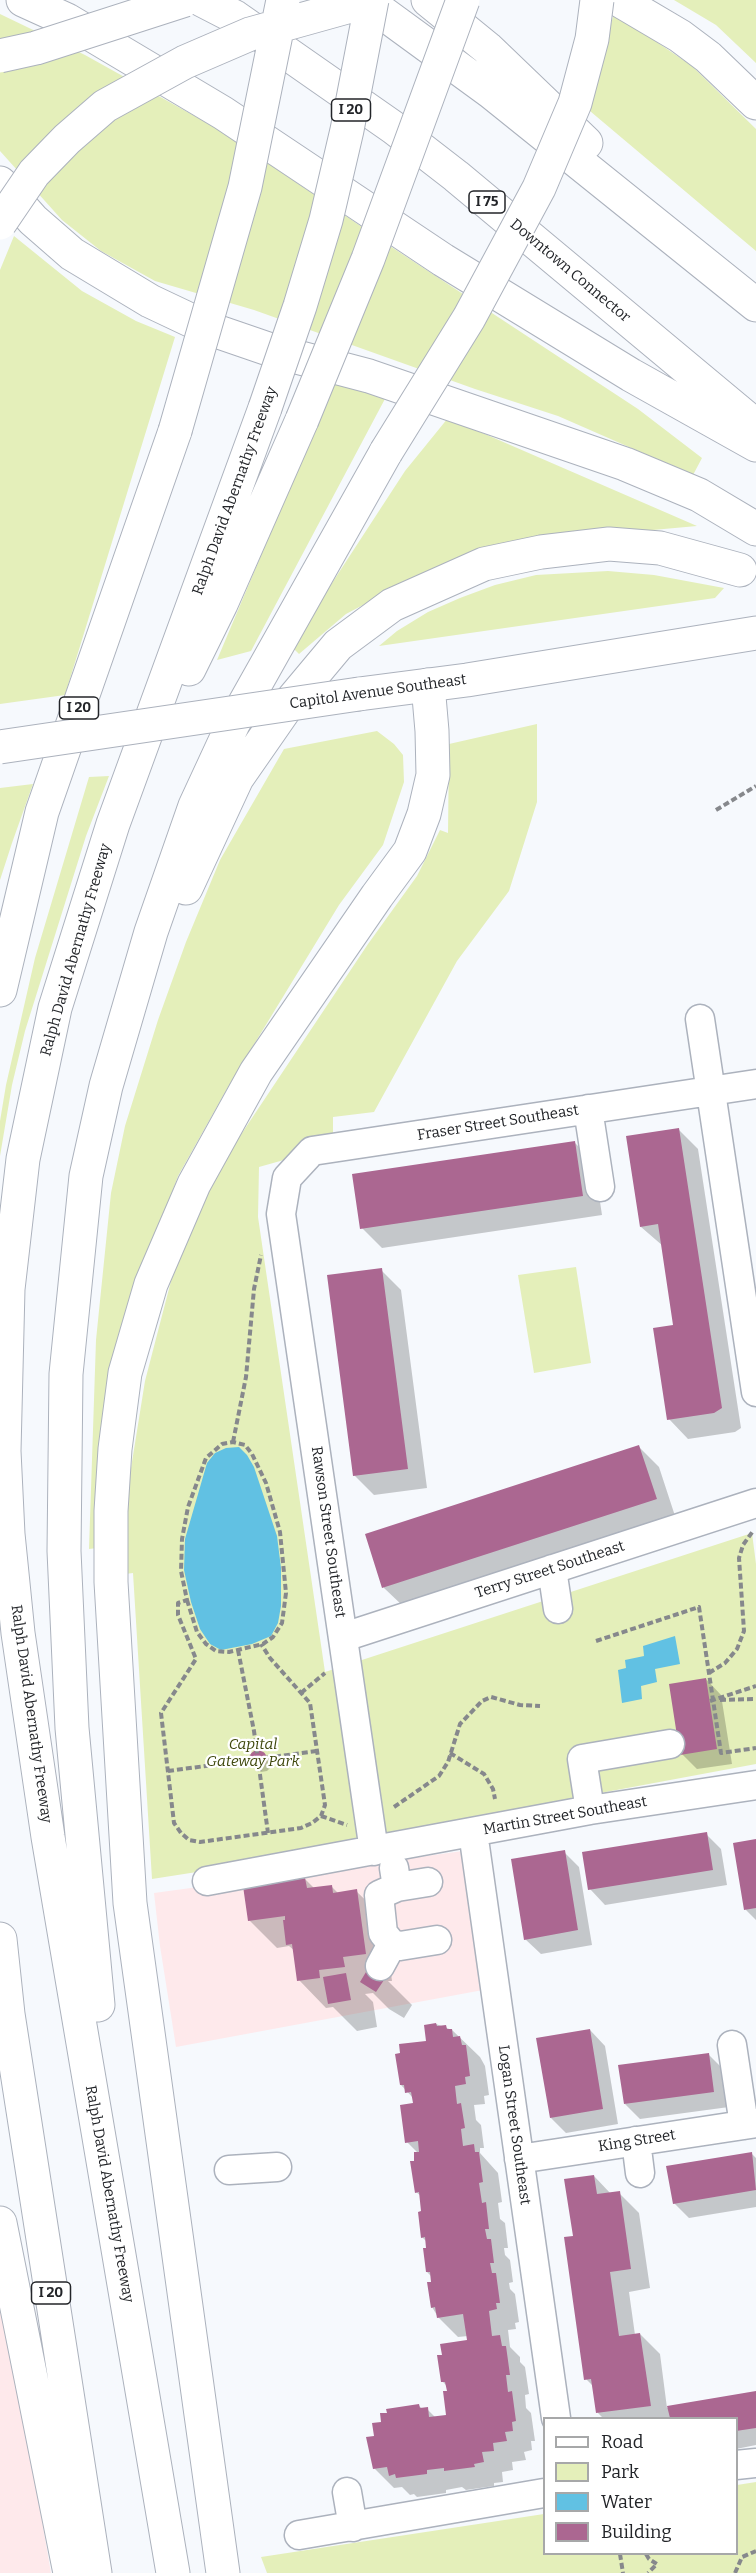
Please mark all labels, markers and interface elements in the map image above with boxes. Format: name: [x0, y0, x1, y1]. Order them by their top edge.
road number: I 20: [332, 99, 370, 121]
road number: I 75: [469, 191, 505, 213]
street label: Downtown Connector: [506, 215, 634, 327]
street label: Ralph David Abernathy Freeway: [189, 384, 281, 598]
street label: Capitol Avenue Southeast: [288, 671, 468, 713]
road number: I 20: [60, 697, 98, 719]
street label: Ralph David Abernathy Freeway: [37, 842, 115, 1058]
street label: Fraser Street Southeast: [416, 1101, 580, 1145]
street label: Rawson Street Southeast: [307, 1445, 349, 1619]
street label: Terry Street Southeast: [473, 1537, 627, 1603]
street label: Ralph David Abernathy Freeway: [7, 1604, 55, 1824]
park label: Capital Gateway Park: [206, 1736, 300, 1771]
street label: Martin Street Southeast: [482, 1793, 648, 1839]
street label: Logan Street Southeast: [494, 2044, 534, 2206]
street label: Ralph David Abernathy Freeway: [81, 2084, 137, 2304]
street label: King Street: [597, 2126, 677, 2156]
road number: I 20: [32, 2282, 70, 2304]
legend: [543, 2417, 738, 2555]
text: Road: [601, 2431, 643, 2453]
text: Park: [601, 2461, 639, 2483]
text: Water: [601, 2491, 652, 2513]
text: Building: [601, 2521, 672, 2543]

